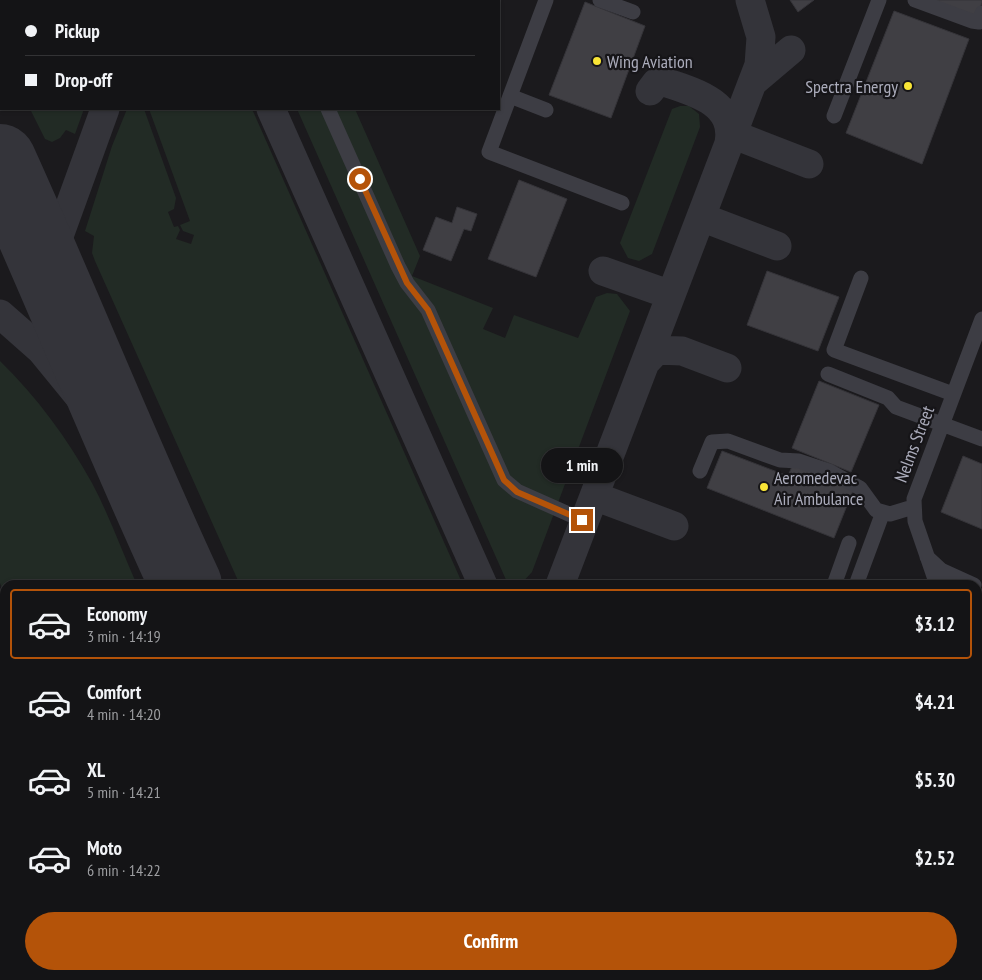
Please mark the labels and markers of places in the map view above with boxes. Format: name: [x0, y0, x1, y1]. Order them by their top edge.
place label: Wing Aviation: [607, 50, 693, 73]
marker: Wing Aviation: [591, 55, 603, 67]
place label: Spectra Energy: [805, 75, 898, 98]
marker: Spectra Energy: [902, 80, 914, 92]
place label: Aeromedevac Air Ambulance: [774, 466, 863, 510]
marker: Aeromedevac Air Ambulance: [758, 481, 770, 493]

